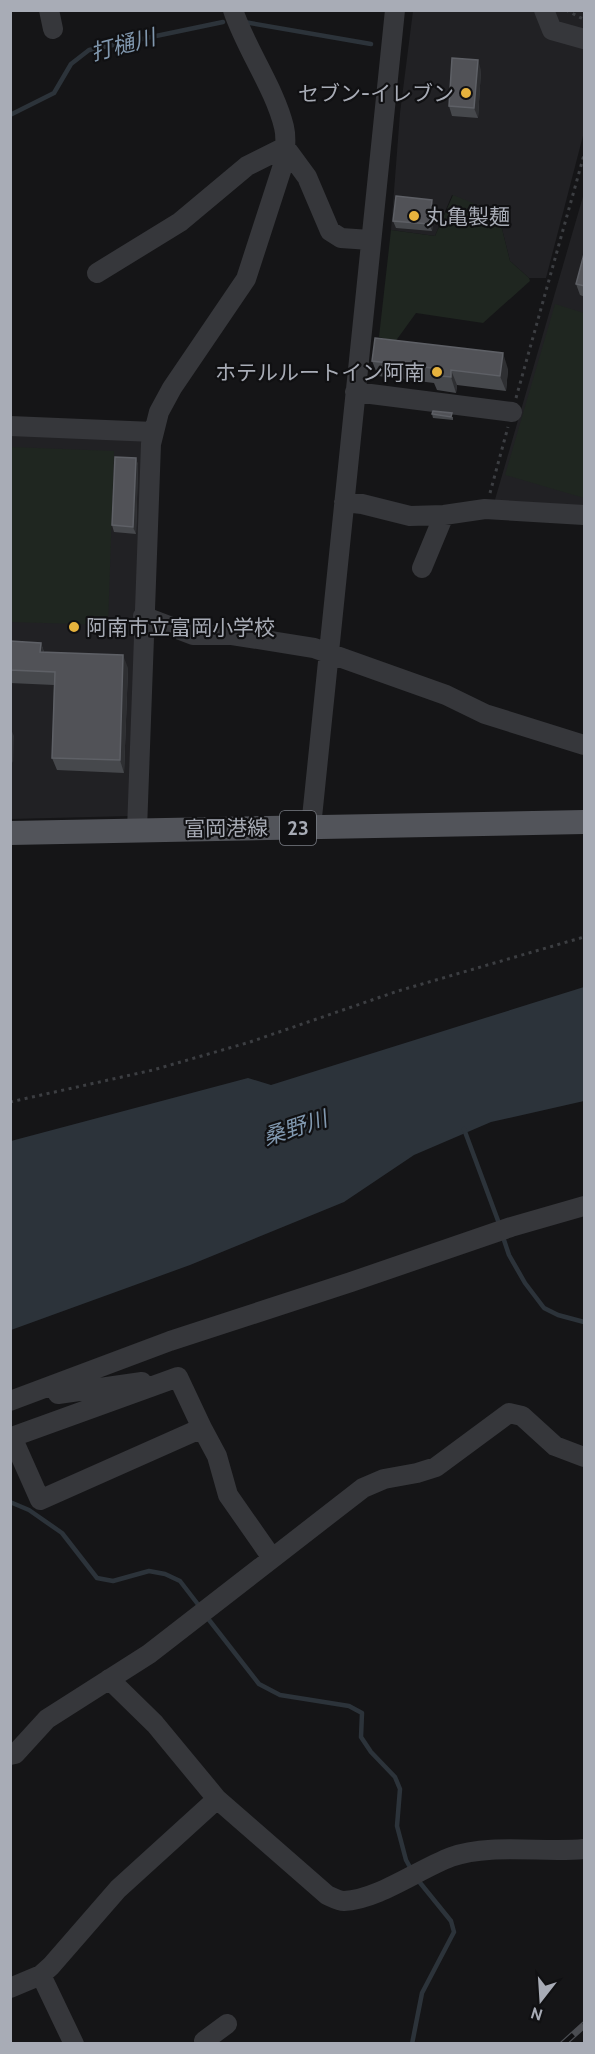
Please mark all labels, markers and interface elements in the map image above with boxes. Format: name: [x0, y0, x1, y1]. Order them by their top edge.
water label: 打樋川: [88, 23, 160, 67]
place label: セブン-イレブン: [298, 81, 454, 106]
marker: セブン-イレブン: [459, 86, 473, 100]
place label: 丸亀製麺: [426, 204, 510, 229]
marker: 丸亀製麺: [407, 209, 421, 223]
place label: ホテルルートイン阿南: [215, 360, 425, 385]
marker: ホテルルートイン阿南: [430, 365, 444, 379]
place label: 阿南市立富岡小学校: [86, 615, 275, 640]
marker: 阿南市立富岡小学校: [67, 620, 81, 634]
road number: 23: [280, 811, 316, 845]
street label: 富岡港線: [184, 815, 268, 841]
water label: 桑野川: [259, 1104, 332, 1151]
north arrow: [511, 1970, 571, 2030]
text: N: [529, 2003, 545, 2025]

